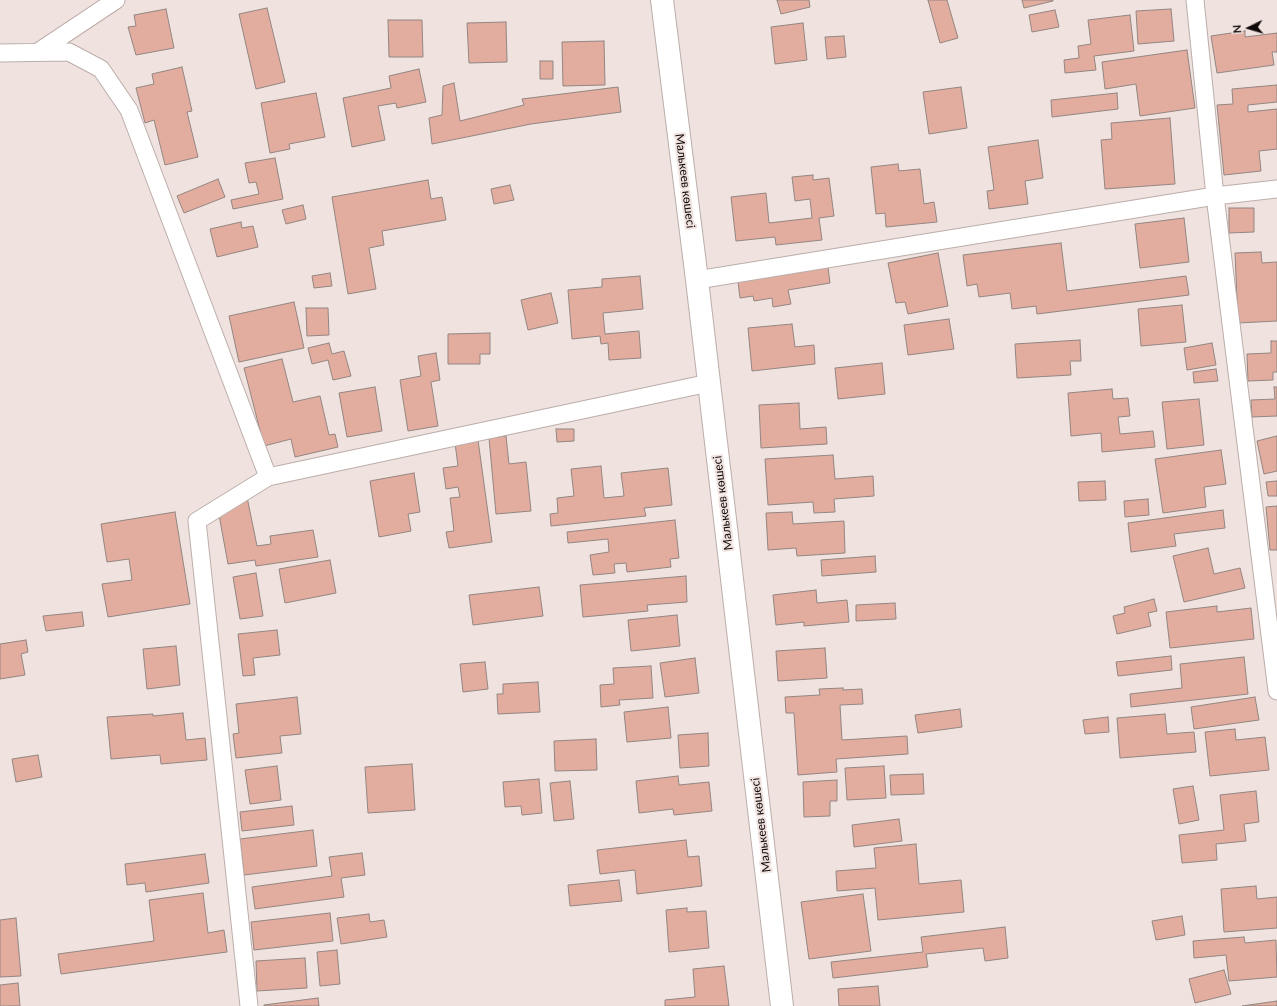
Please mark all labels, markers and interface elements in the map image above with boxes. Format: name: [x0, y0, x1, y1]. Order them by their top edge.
north arrow: [1229, 8, 1269, 48]
text: N: [1230, 24, 1243, 34]
street label: Малькеев көшесі: [672, 133, 698, 229]
street label: Малькеев көшесі: [710, 455, 736, 551]
street label: Малькеев көшесі: [748, 777, 774, 873]

